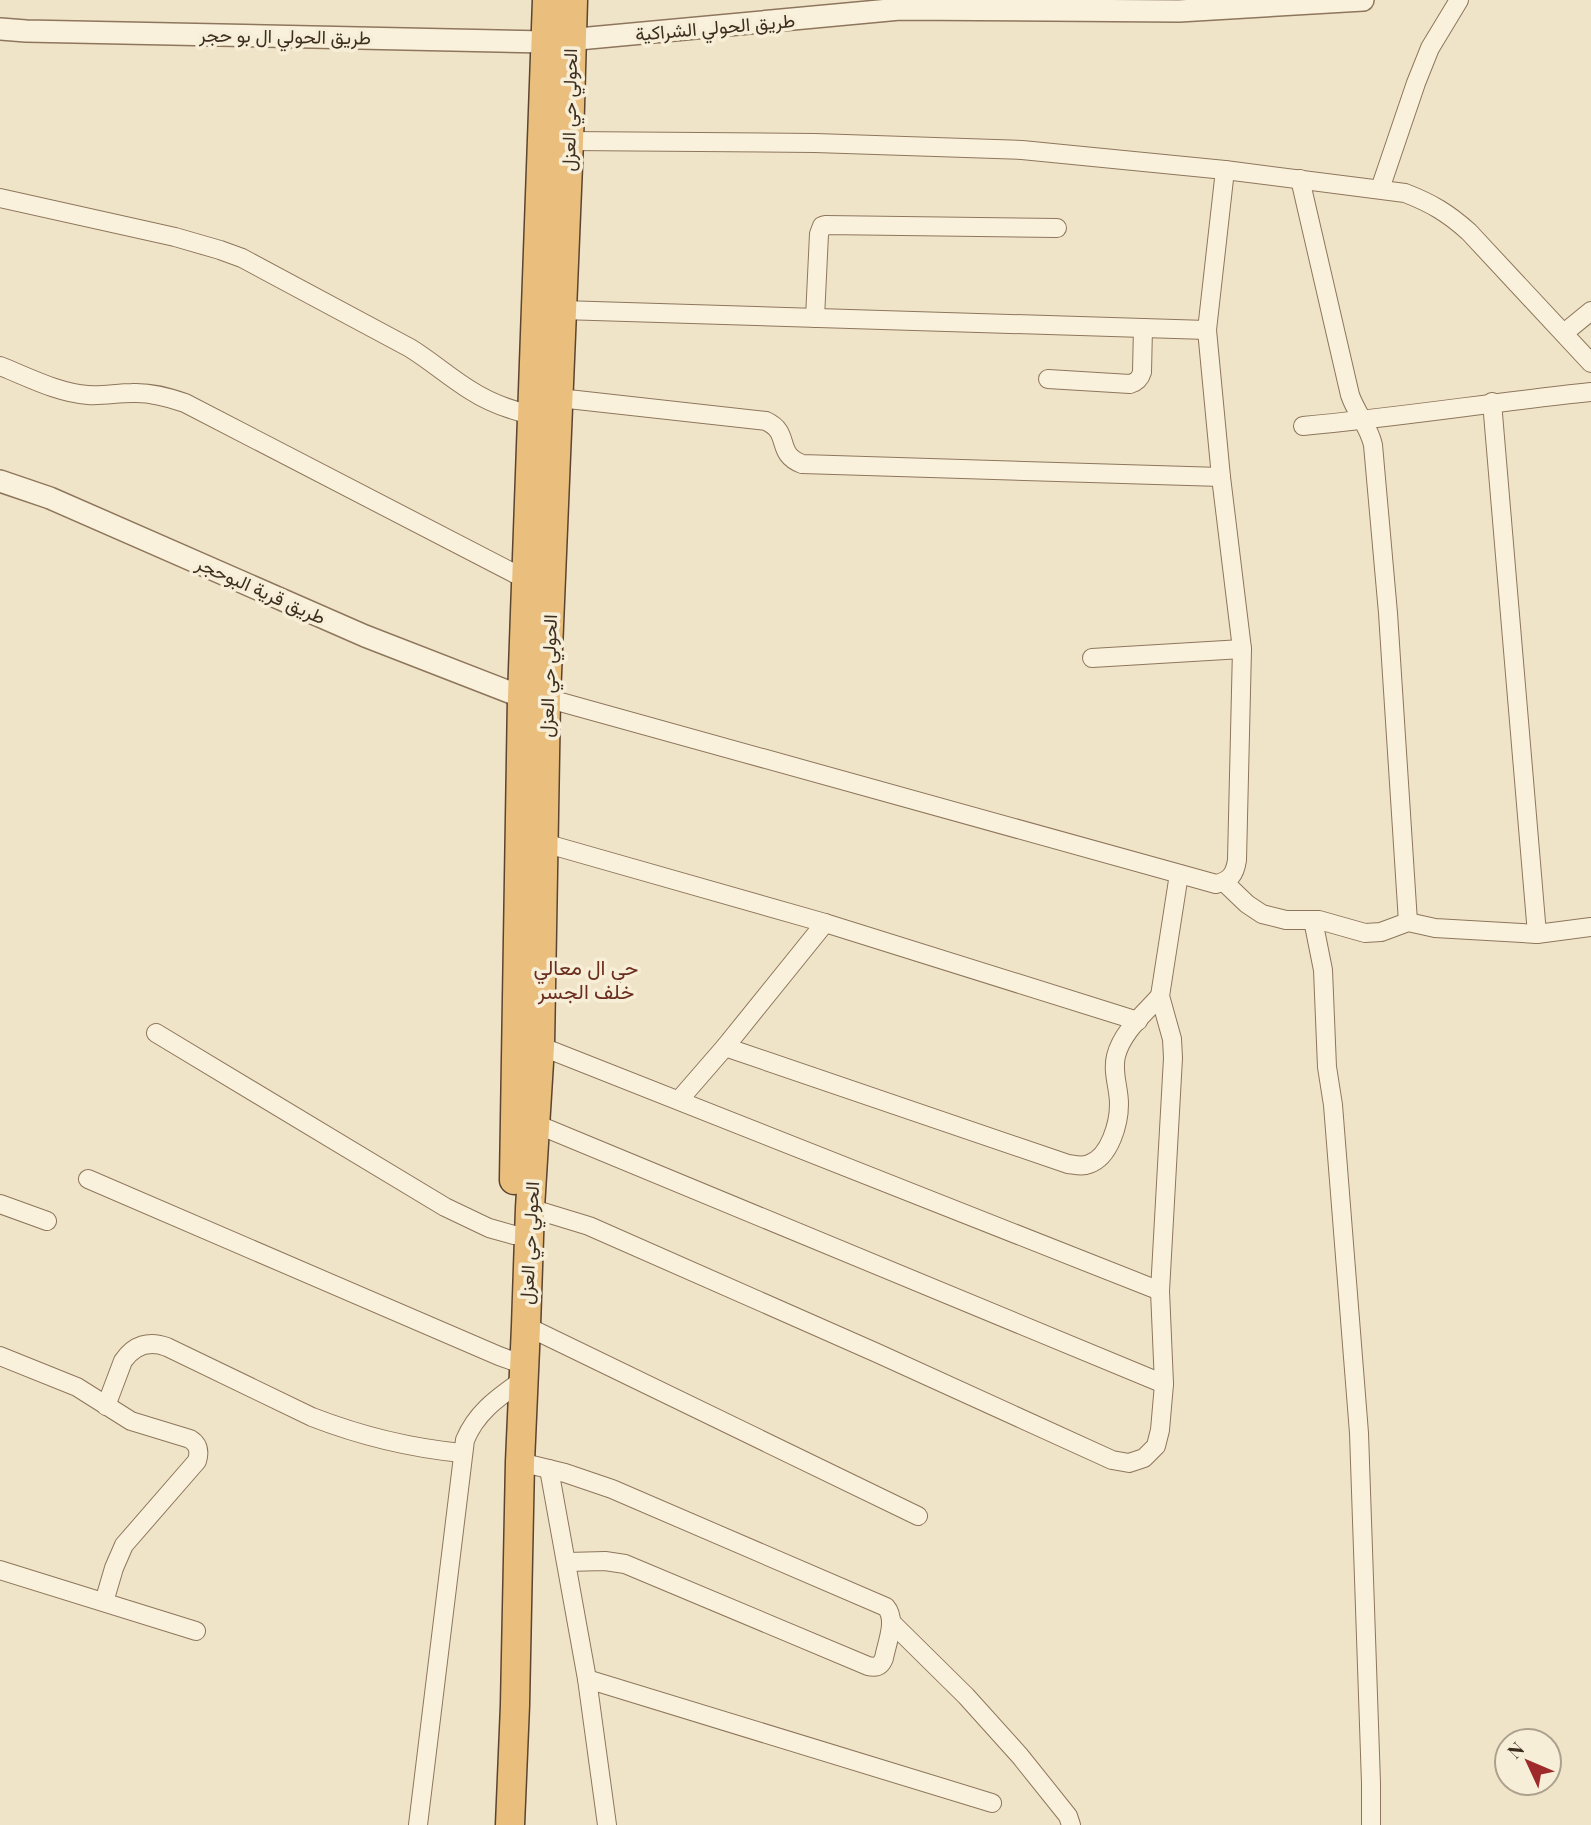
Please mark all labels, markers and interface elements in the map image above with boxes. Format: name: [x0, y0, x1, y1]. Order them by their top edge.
street label: طريق الحولي الشراكية: [634, 6, 796, 50]
street label: طريق الحولي ال بو حجر: [198, 20, 371, 53]
street label: الحولي حي العزل: [554, 48, 586, 172]
street label: طريق قرية البوحجر: [191, 548, 330, 629]
street label: الحولي حي العزل: [532, 614, 566, 738]
district label: حي ال معالي خلف الجسر: [534, 952, 638, 1005]
street label: الحولي حي العزل: [512, 1181, 548, 1305]
north arrow: [1493, 1727, 1563, 1797]
text: N: [1501, 1735, 1529, 1763]

